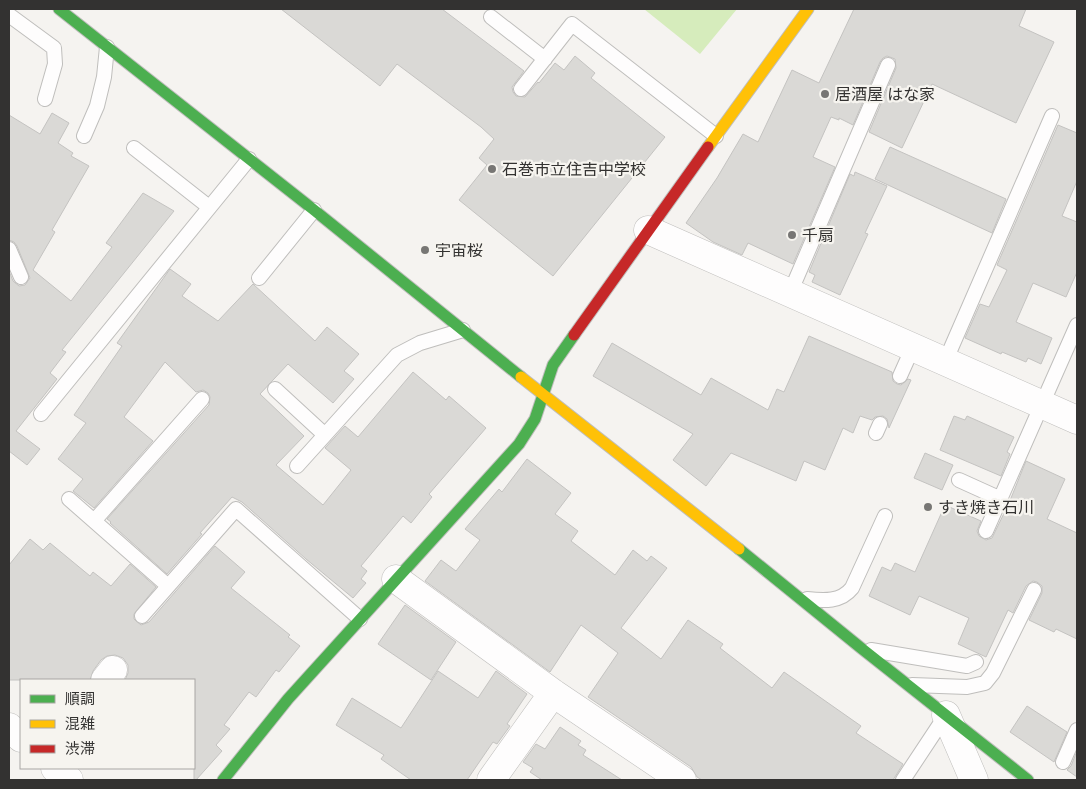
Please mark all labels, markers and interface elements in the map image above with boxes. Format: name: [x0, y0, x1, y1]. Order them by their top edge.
place label: 居酒屋 はな家: [835, 84, 935, 105]
marker: 居酒屋 はな家: [819, 88, 831, 100]
place label: 石巻市立住吉中学校: [502, 159, 646, 180]
marker: 石巻市立住吉中学校: [486, 163, 498, 175]
place label: 千扇: [802, 225, 834, 246]
marker: 千扇: [786, 229, 798, 241]
place label: 宇宙桜: [435, 240, 483, 261]
marker: 宇宙桜: [419, 244, 431, 256]
place label: すき焼き石川: [938, 497, 1034, 518]
marker: すき焼き石川: [922, 501, 934, 513]
legend: [20, 679, 195, 769]
text: 順調: [65, 689, 95, 709]
text: 混雑: [65, 714, 95, 734]
text: 渋滞: [65, 739, 95, 759]

